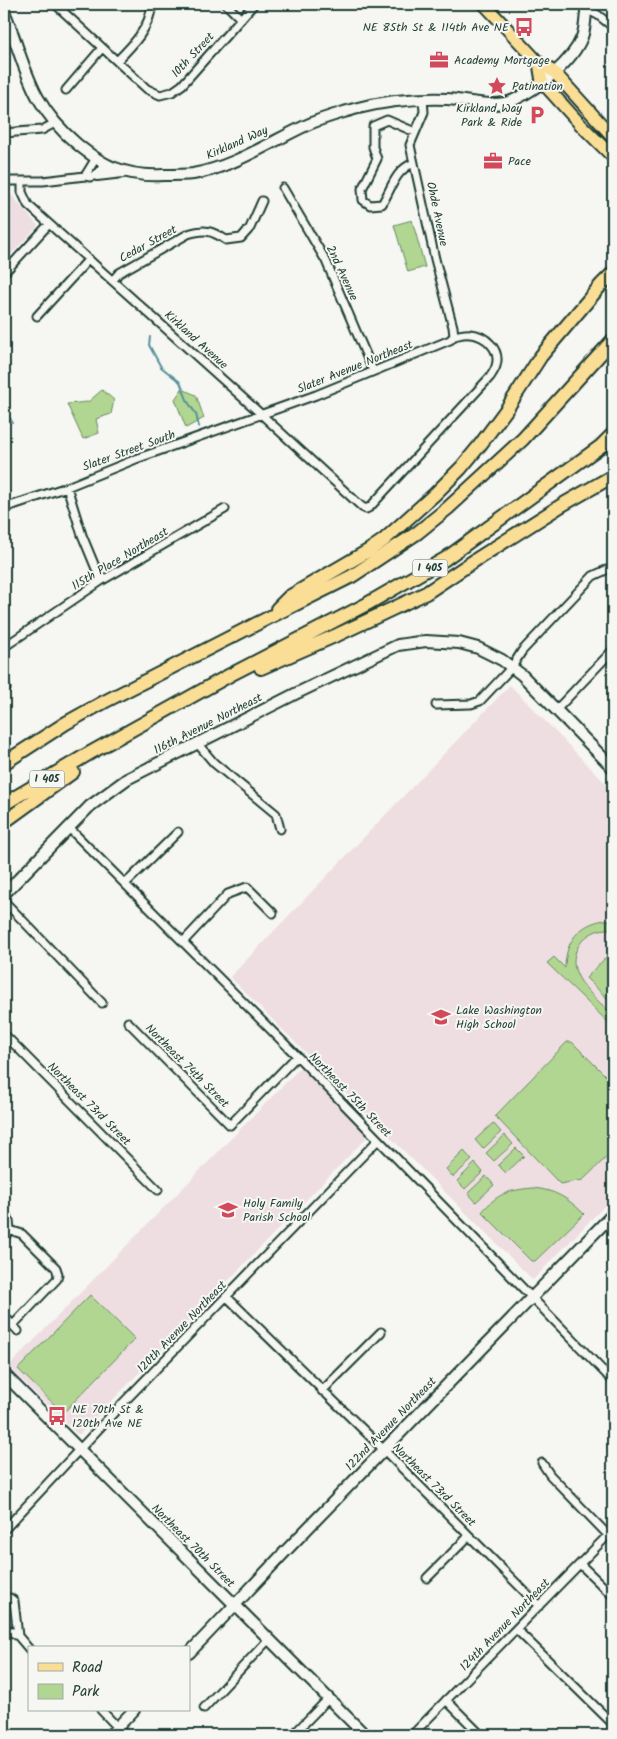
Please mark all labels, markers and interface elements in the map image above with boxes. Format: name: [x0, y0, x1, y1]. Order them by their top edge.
bus stop icon: NE 85th St & 114th Ave NE: [513, 16, 535, 38]
place label: NE 85th St & 114th Ave NE: [363, 18, 510, 37]
street label: 10th Street: [167, 28, 219, 82]
office icon: Academy Mortgage: [428, 49, 450, 71]
place label: Academy Mortgage: [454, 51, 550, 70]
place icon: Patination: [486, 75, 508, 97]
place label: Patination: [512, 77, 563, 96]
place label: Kirkland Way Park & Ride: [456, 99, 523, 132]
parking icon: Kirkland Way Park & Ride: [526, 104, 548, 126]
street label: Kirkland Way: [203, 121, 271, 165]
office icon: Pace: [482, 150, 504, 172]
place label: Pace: [508, 152, 531, 171]
street label: Ohde Avenue: [421, 180, 453, 249]
street label: Cedar Street: [116, 220, 181, 268]
street label: 2nd Avenue: [321, 242, 363, 305]
street label: Kirkland Avenue: [160, 306, 233, 374]
street label: Slater Avenue Northeast: [294, 335, 416, 399]
street label: Slater Street South: [80, 425, 178, 477]
street label: 115th Place Northeast: [68, 522, 172, 595]
road number: I 405: [412, 560, 448, 576]
street label: 116th Avenue Northeast: [150, 688, 266, 760]
road number: I 405: [30, 771, 64, 788]
place label: Lake Washington High School: [456, 1001, 542, 1034]
school or university icon: Lake Washington High School: [430, 1006, 452, 1028]
street label: Northeast 74th Street: [140, 1019, 234, 1113]
street label: Northeast 75th Street: [304, 1048, 396, 1142]
street label: Northeast 73rd Street: [43, 1058, 135, 1150]
place label: Holy Family Parish School: [243, 1194, 310, 1227]
school or university icon: Holy Family Parish School: [217, 1199, 239, 1221]
street label: 120th Avenue Northeast: [133, 1276, 232, 1378]
street label: 122nd Avenue Northeast: [341, 1372, 441, 1475]
place label: NE 70th St & 120th Ave NE: [72, 1400, 144, 1433]
bus stop icon: NE 70th St & 120th Ave NE: [46, 1405, 68, 1427]
street label: Northeast 73rd Street: [388, 1439, 480, 1531]
street label: Northeast 70th Street: [147, 1500, 240, 1593]
street label: 124th Avenue Northeast: [456, 1574, 555, 1676]
legend: [28, 1646, 190, 1712]
text: Road: [72, 1656, 103, 1680]
text: Park: [72, 1680, 100, 1704]

